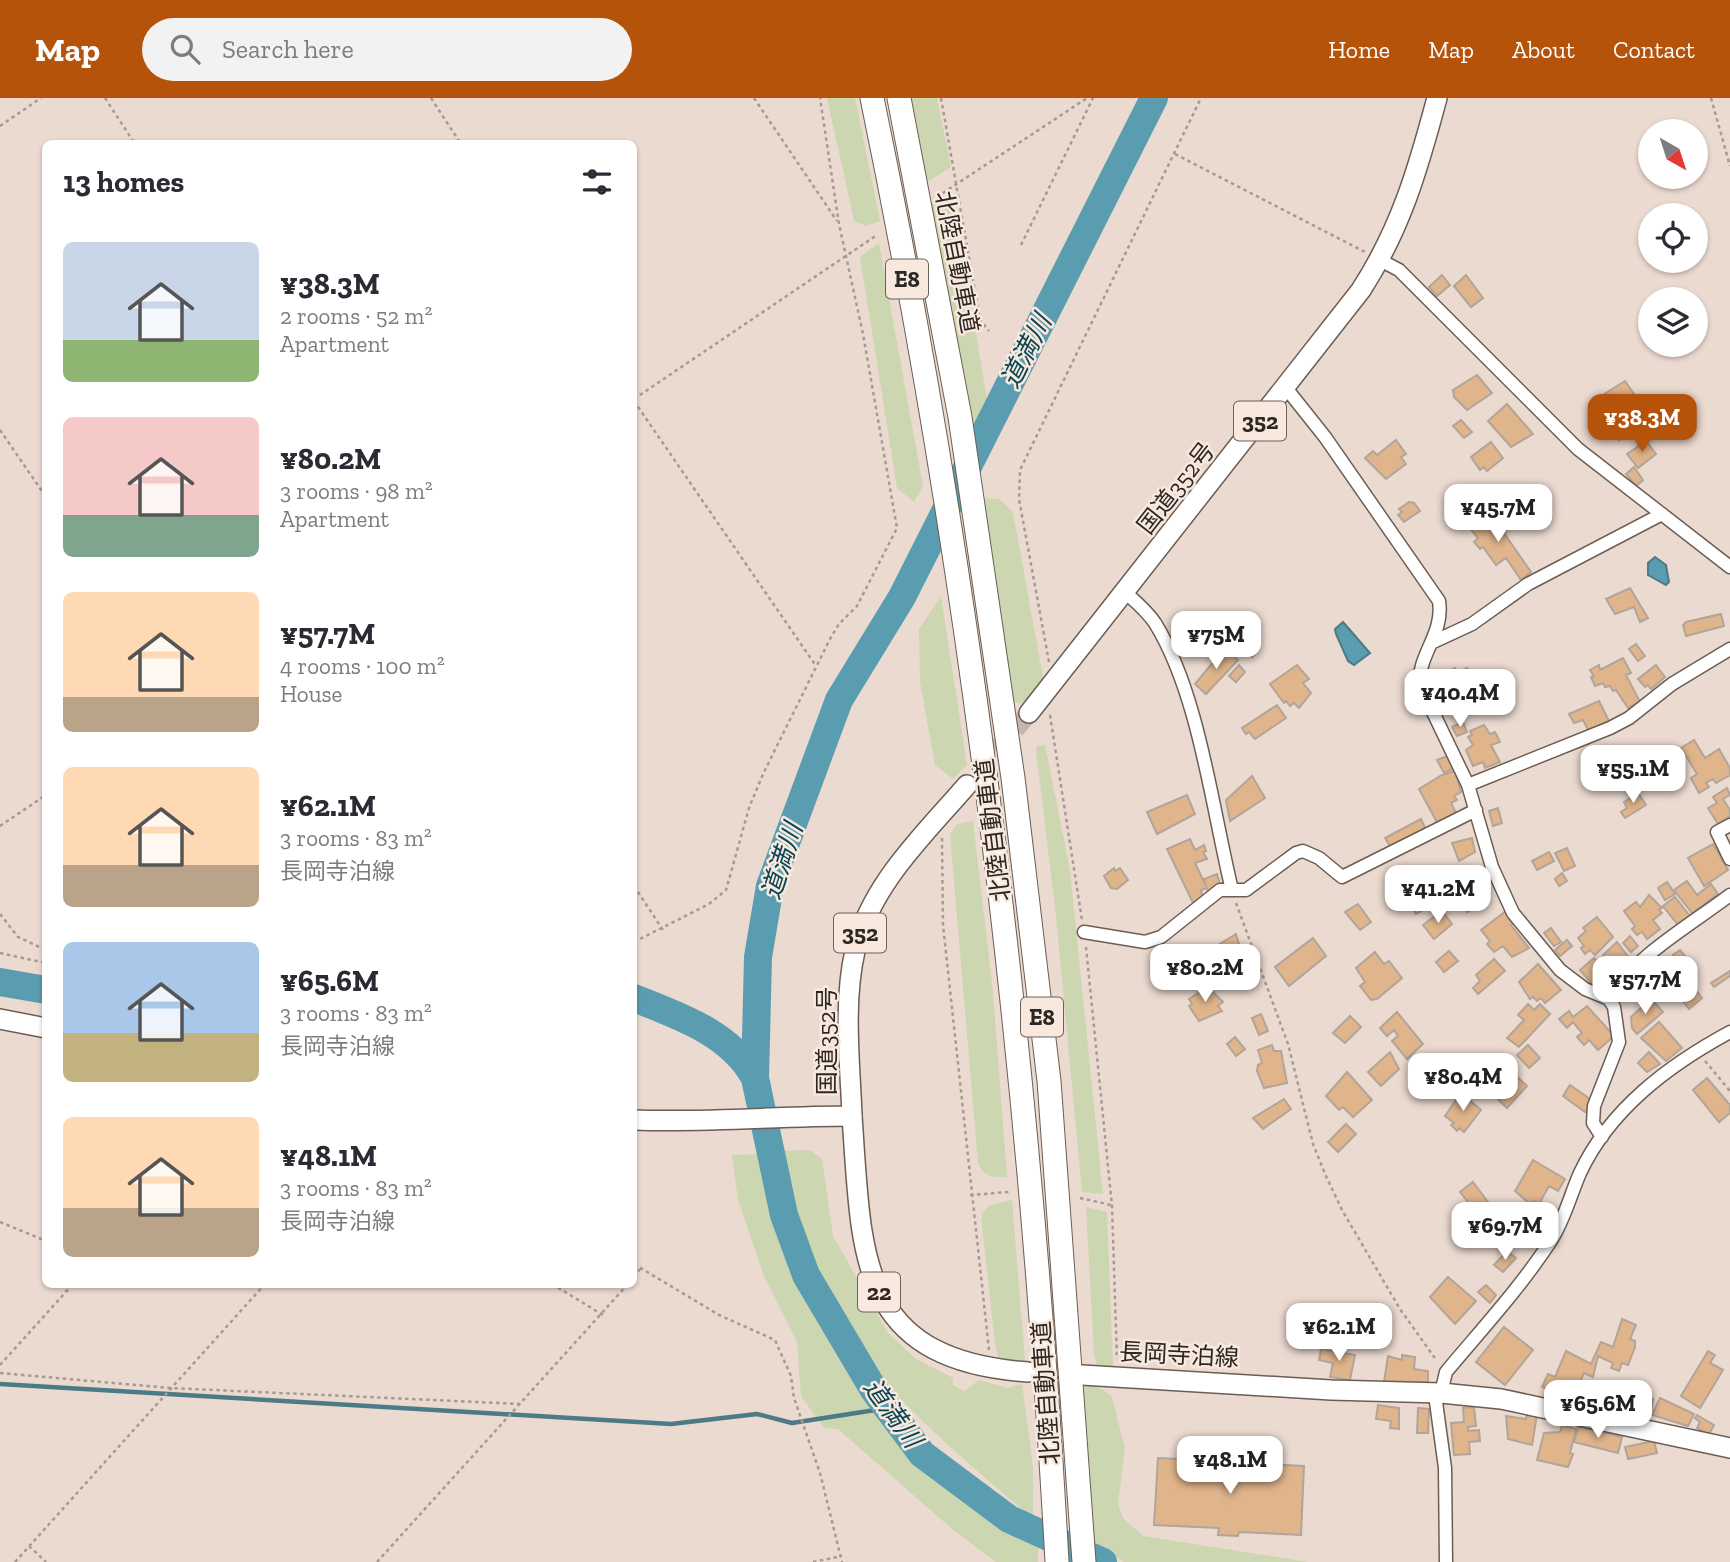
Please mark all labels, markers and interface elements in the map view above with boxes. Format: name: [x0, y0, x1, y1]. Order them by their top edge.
search box: [142, 18, 632, 81]
text: Map: [35, 30, 100, 69]
icon: search: [166, 30, 204, 68]
text: Search here: [222, 33, 354, 65]
text: Home: [1328, 35, 1390, 64]
text: Map: [1428, 35, 1474, 64]
text: About: [1512, 35, 1575, 64]
text: Contact: [1613, 35, 1695, 64]
north arrow: [1638, 119, 1708, 189]
map controls: [1638, 119, 1708, 357]
icon: filters: [578, 163, 616, 201]
text: 13 homes: [63, 164, 184, 200]
street label: 北陸自動車道: [930, 188, 985, 335]
button: locate: [1638, 203, 1708, 273]
road number: E8: [886, 260, 928, 298]
text: ¥38.3M: [280, 266, 380, 302]
icon: home: [119, 270, 203, 354]
button: layers: [1638, 287, 1708, 357]
text: 2 rooms · 52 m²: [280, 302, 432, 330]
water label: 道満川: [994, 306, 1059, 393]
text: Apartment: [280, 330, 389, 358]
pin: ¥38.3M: [1585, 394, 1699, 454]
road number: 352: [1234, 402, 1286, 440]
text: ¥38.3M: [1604, 403, 1680, 431]
street label: 国道352号: [1131, 436, 1220, 539]
text: ¥80.2M: [280, 441, 381, 477]
icon: home: [119, 445, 203, 529]
text: 3 rooms · 98 m²: [280, 477, 433, 505]
pin: ¥45.7M: [1441, 484, 1555, 544]
text: ¥45.7M: [1460, 493, 1536, 521]
text: Apartment: [280, 505, 389, 533]
pin: ¥75M: [1175, 612, 1257, 671]
text: ¥57.7M: [280, 616, 375, 652]
icon: home: [119, 620, 203, 704]
text: ¥75M: [1187, 620, 1245, 648]
text: 4 rooms · 100 m²: [280, 652, 445, 680]
pin: ¥40.4M: [1403, 670, 1517, 729]
text: ¥40.4M: [1420, 678, 1500, 706]
text: House: [280, 680, 342, 708]
pin: ¥55.1M: [1576, 746, 1690, 805]
text: ¥55.1M: [1597, 754, 1669, 782]
street label: 北陸自動車道: [969, 757, 1016, 903]
text: ¥62.1M: [280, 788, 376, 824]
icon: home: [119, 795, 203, 879]
water label: 道満川: [755, 816, 810, 903]
text: 3 rooms · 83 m²: [280, 824, 432, 852]
text: 長岡寺泊線: [280, 857, 395, 885]
pin: ¥41.2M: [1381, 866, 1495, 925]
text: ¥41.2M: [1401, 874, 1475, 902]
road number: 352: [834, 914, 886, 953]
pin: ¥80.2M: [1148, 944, 1262, 1004]
text: ¥80.2M: [1166, 953, 1244, 981]
pin: ¥57.7M: [1588, 956, 1702, 1016]
text: ¥65.6M: [280, 963, 379, 999]
text: ¥57.7M: [1609, 965, 1681, 993]
icon: home: [119, 970, 203, 1054]
street label: 国道352号: [812, 987, 841, 1095]
road number: E8: [1021, 998, 1063, 1036]
text: 3 rooms · 83 m²: [280, 999, 432, 1027]
text: 長岡寺泊線: [280, 1032, 395, 1060]
pin: ¥80.4M: [1406, 1054, 1520, 1113]
text: ¥80.4M: [1424, 1062, 1502, 1090]
text: ¥48.1M: [280, 1138, 377, 1174]
icon: home: [119, 1145, 203, 1229]
text: 3 rooms · 83 m²: [280, 1174, 432, 1202]
pin: ¥69.7M: [1448, 1202, 1562, 1262]
text: 長岡寺泊線: [280, 1207, 395, 1235]
text: ¥69.7M: [1467, 1211, 1543, 1239]
road number: 22: [858, 1273, 900, 1312]
pin: ¥62.1M: [1282, 1304, 1396, 1363]
text: ¥62.1M: [1302, 1312, 1376, 1340]
street label: 北陸自動車道: [1026, 1320, 1065, 1466]
street label: 長岡寺泊線: [1118, 1337, 1240, 1372]
water label: 道満川: [857, 1372, 931, 1456]
pin: ¥65.6M: [1541, 1380, 1655, 1440]
text: ¥65.6M: [1560, 1389, 1636, 1417]
pin: ¥48.1M: [1173, 1436, 1287, 1496]
text: ¥48.1M: [1193, 1445, 1267, 1473]

